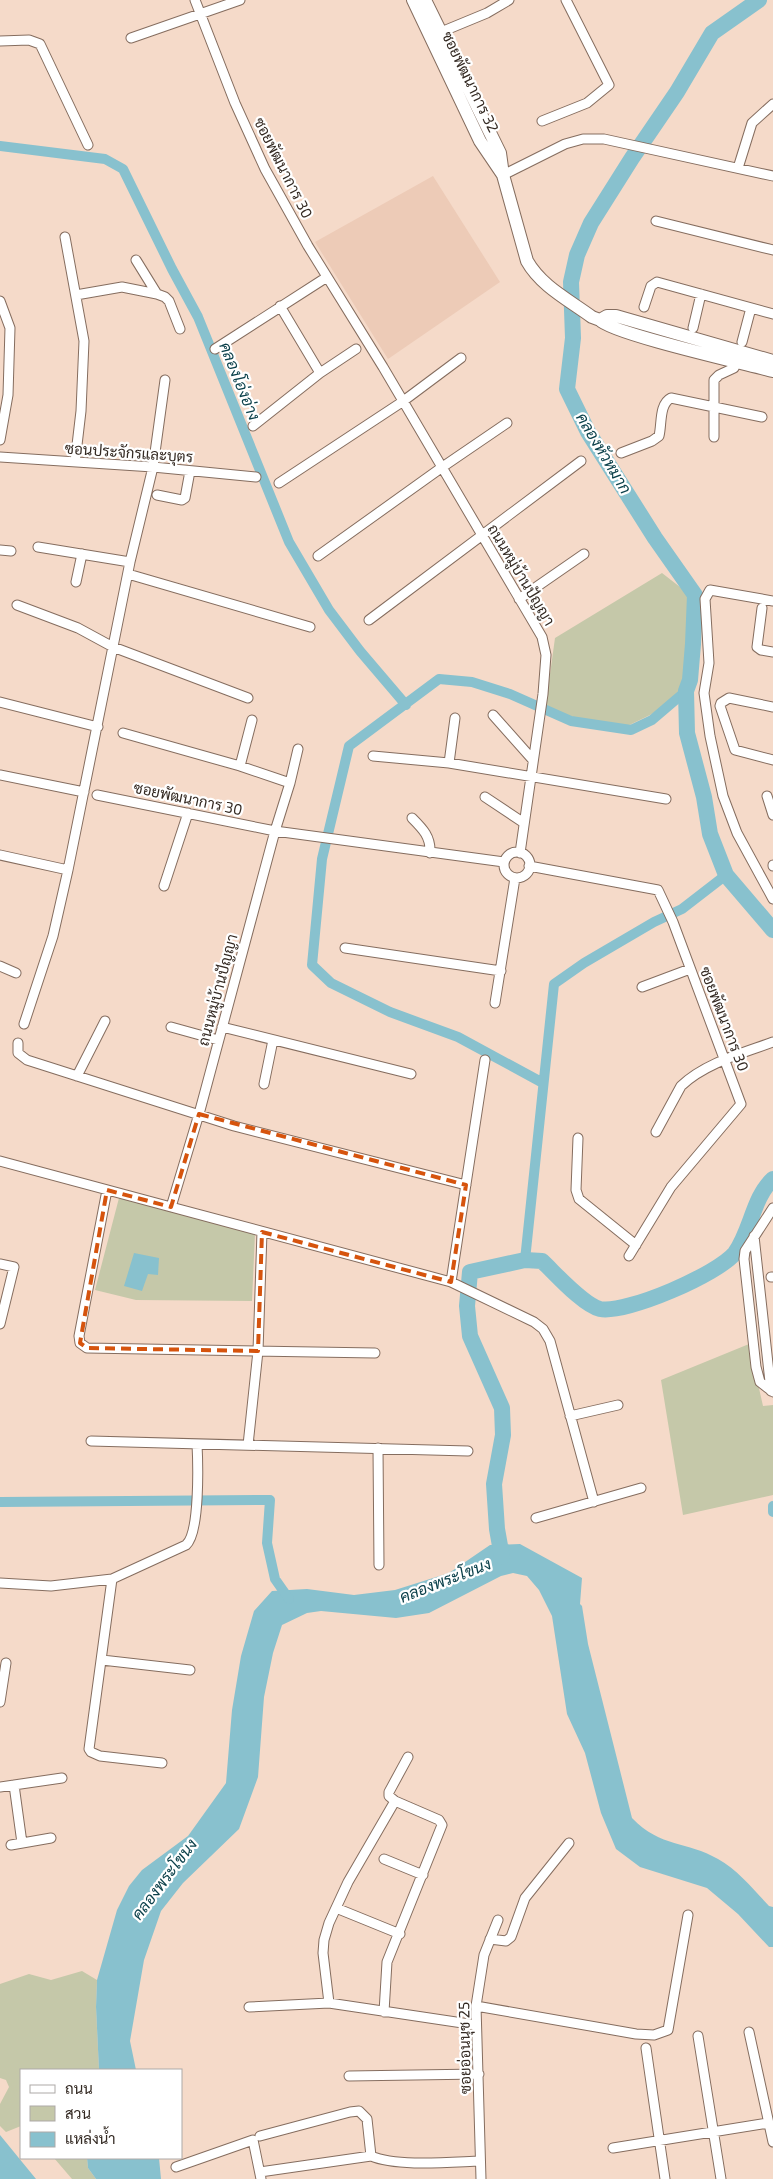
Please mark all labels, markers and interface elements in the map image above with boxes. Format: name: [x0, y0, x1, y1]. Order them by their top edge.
street label: ซอยพัฒนาการ 32: [439, 28, 503, 135]
street label: ซอยพัฒนาการ 30: [251, 114, 317, 221]
water label: คลองโอ่งอ่าง: [216, 339, 266, 423]
water label: คลองหัวหมาก: [573, 409, 636, 497]
street label: ซอนประจักรและบุตร: [64, 439, 194, 468]
street label: ถนนหมู่บ้านปัญญา: [483, 521, 559, 629]
street label: ซอยพัฒนาการ 30: [132, 778, 244, 818]
street label: ถนนหมู่บ้านปัญญา: [193, 932, 243, 1048]
street label: ซอยพัฒนาการ 30: [697, 964, 753, 1074]
water label: คลองพระโขนง: [396, 1552, 493, 1606]
water label: คลองพระโขนง: [126, 1834, 200, 1923]
street label: ซอยอ่อนนุช 25: [454, 2002, 477, 2094]
legend: [20, 2069, 182, 2159]
text: ถนน: [65, 2079, 93, 2097]
text: สวน: [65, 2104, 91, 2122]
text: แหล่งน้ำ: [65, 2126, 116, 2147]

